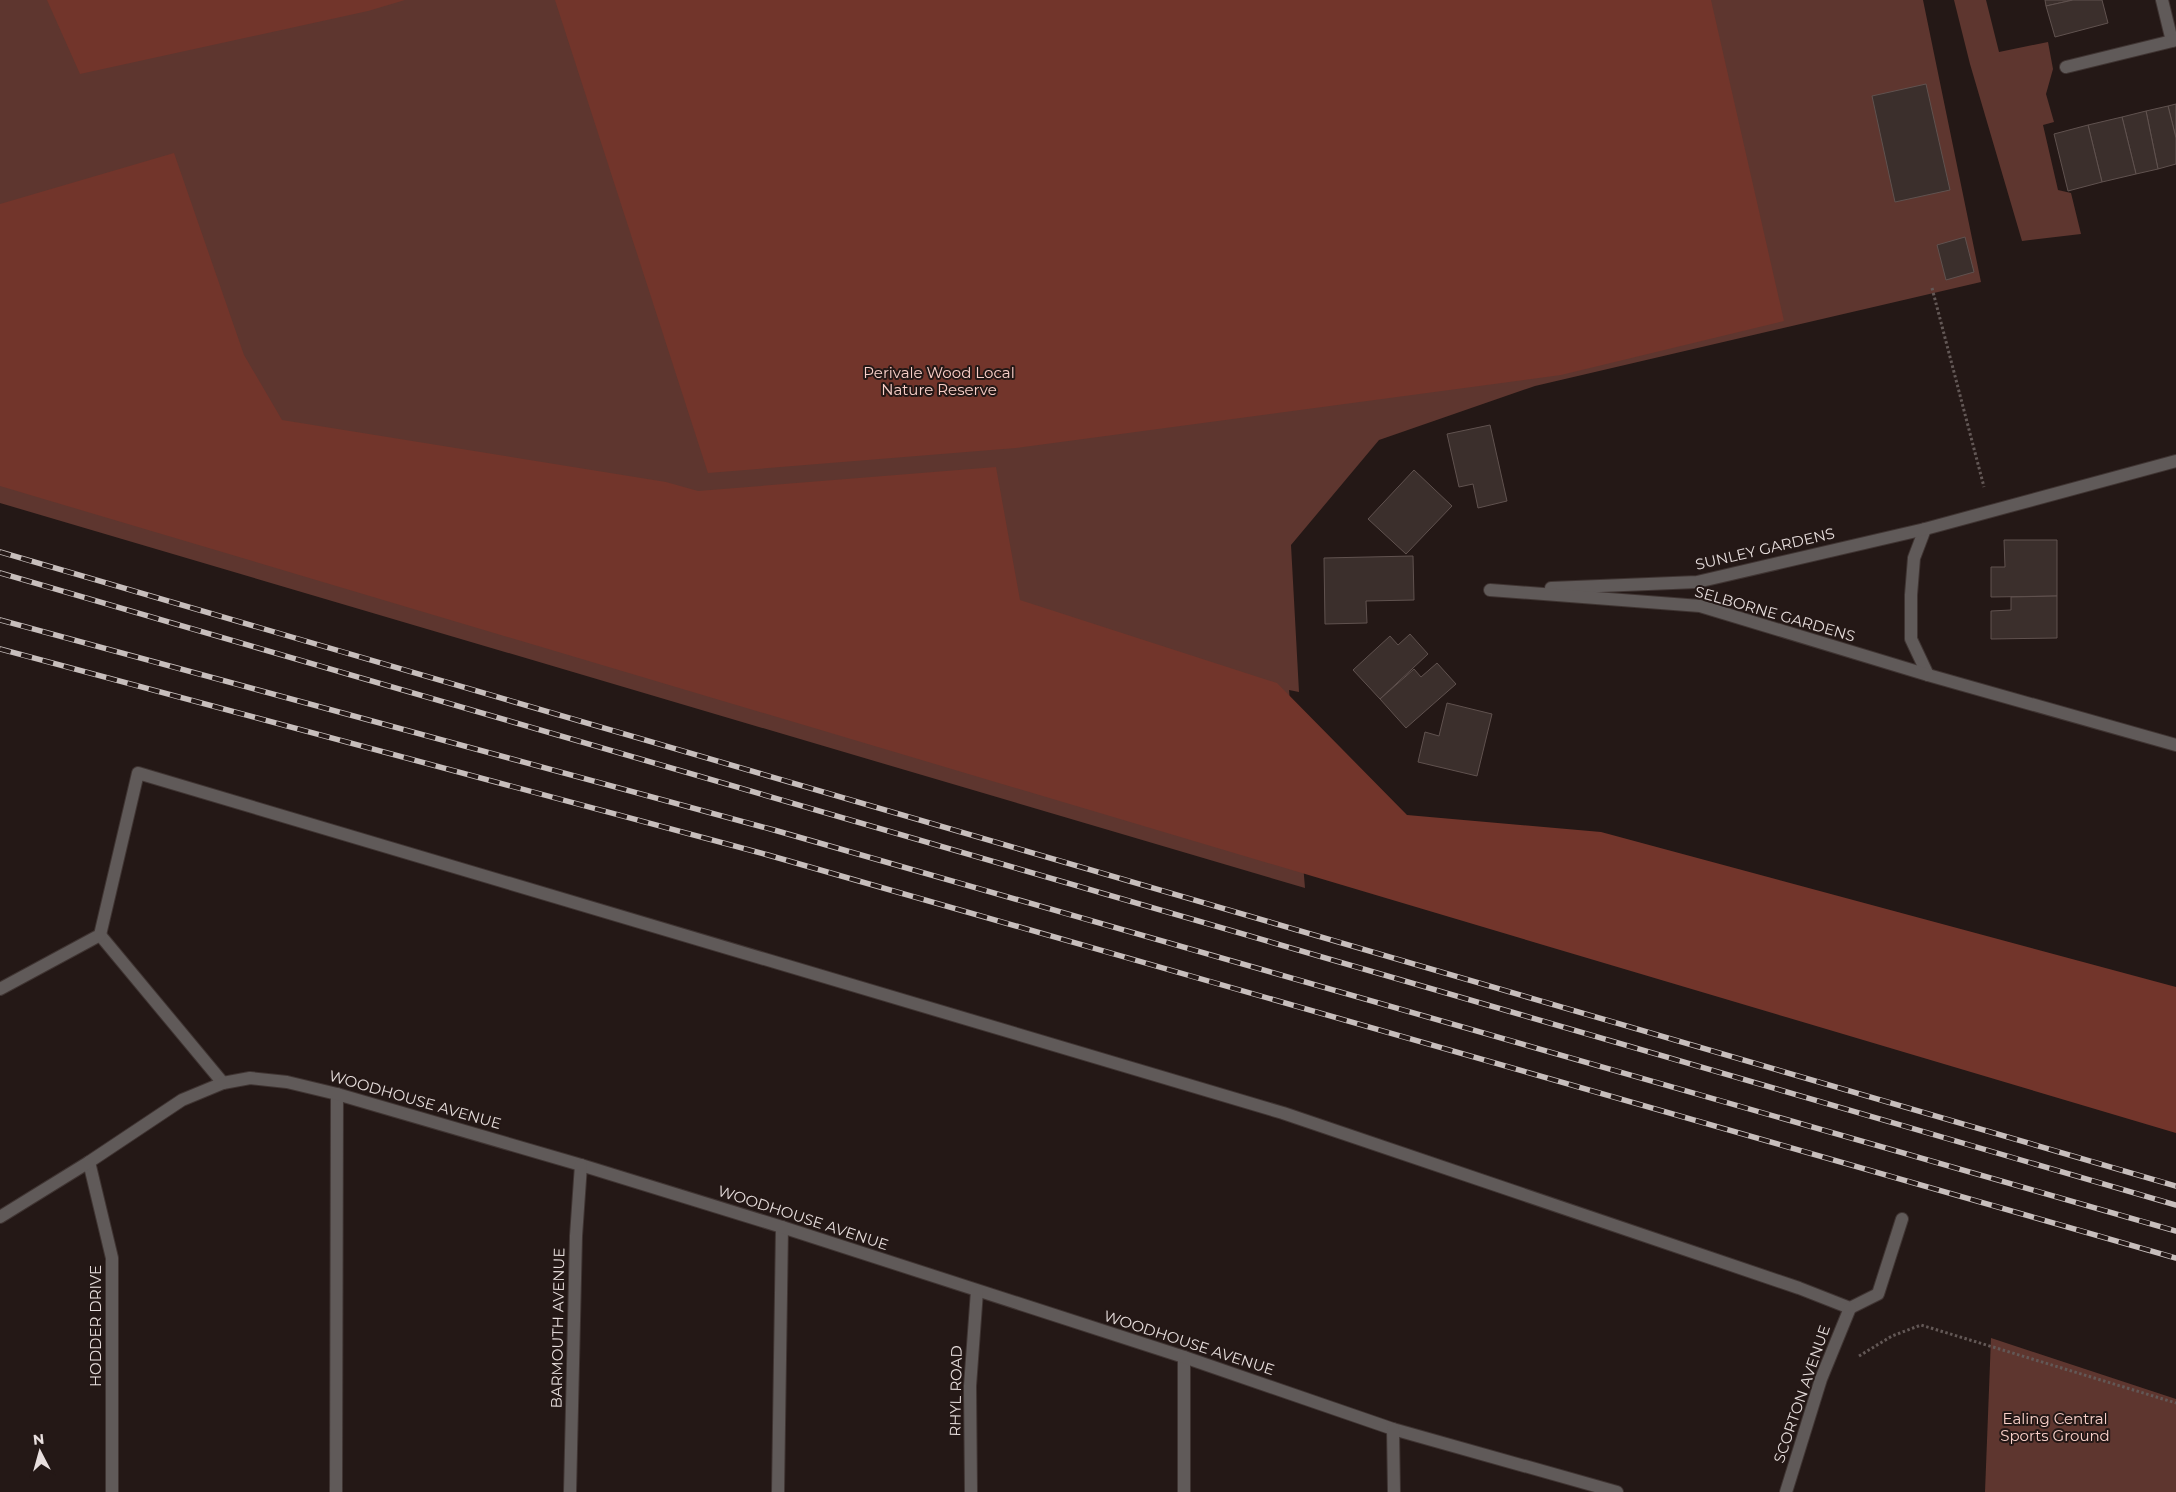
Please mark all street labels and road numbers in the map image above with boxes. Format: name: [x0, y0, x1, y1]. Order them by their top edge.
street label: SUNLEY GARDENS: [1693, 523, 1836, 574]
street label: SELBORNE GARDENS: [1693, 582, 1858, 646]
street label: WOODHOUSE AVENUE: [327, 1066, 503, 1133]
street label: WOODHOUSE AVENUE: [715, 1181, 891, 1254]
street label: BARMOUTH AVENUE: [547, 1247, 568, 1409]
street label: HODDER DRIVE: [86, 1265, 105, 1387]
street label: WOODHOUSE AVENUE: [1101, 1306, 1277, 1379]
street label: SCORTON AVENUE: [1769, 1322, 1834, 1465]
street label: RHYL ROAD: [945, 1345, 966, 1437]

